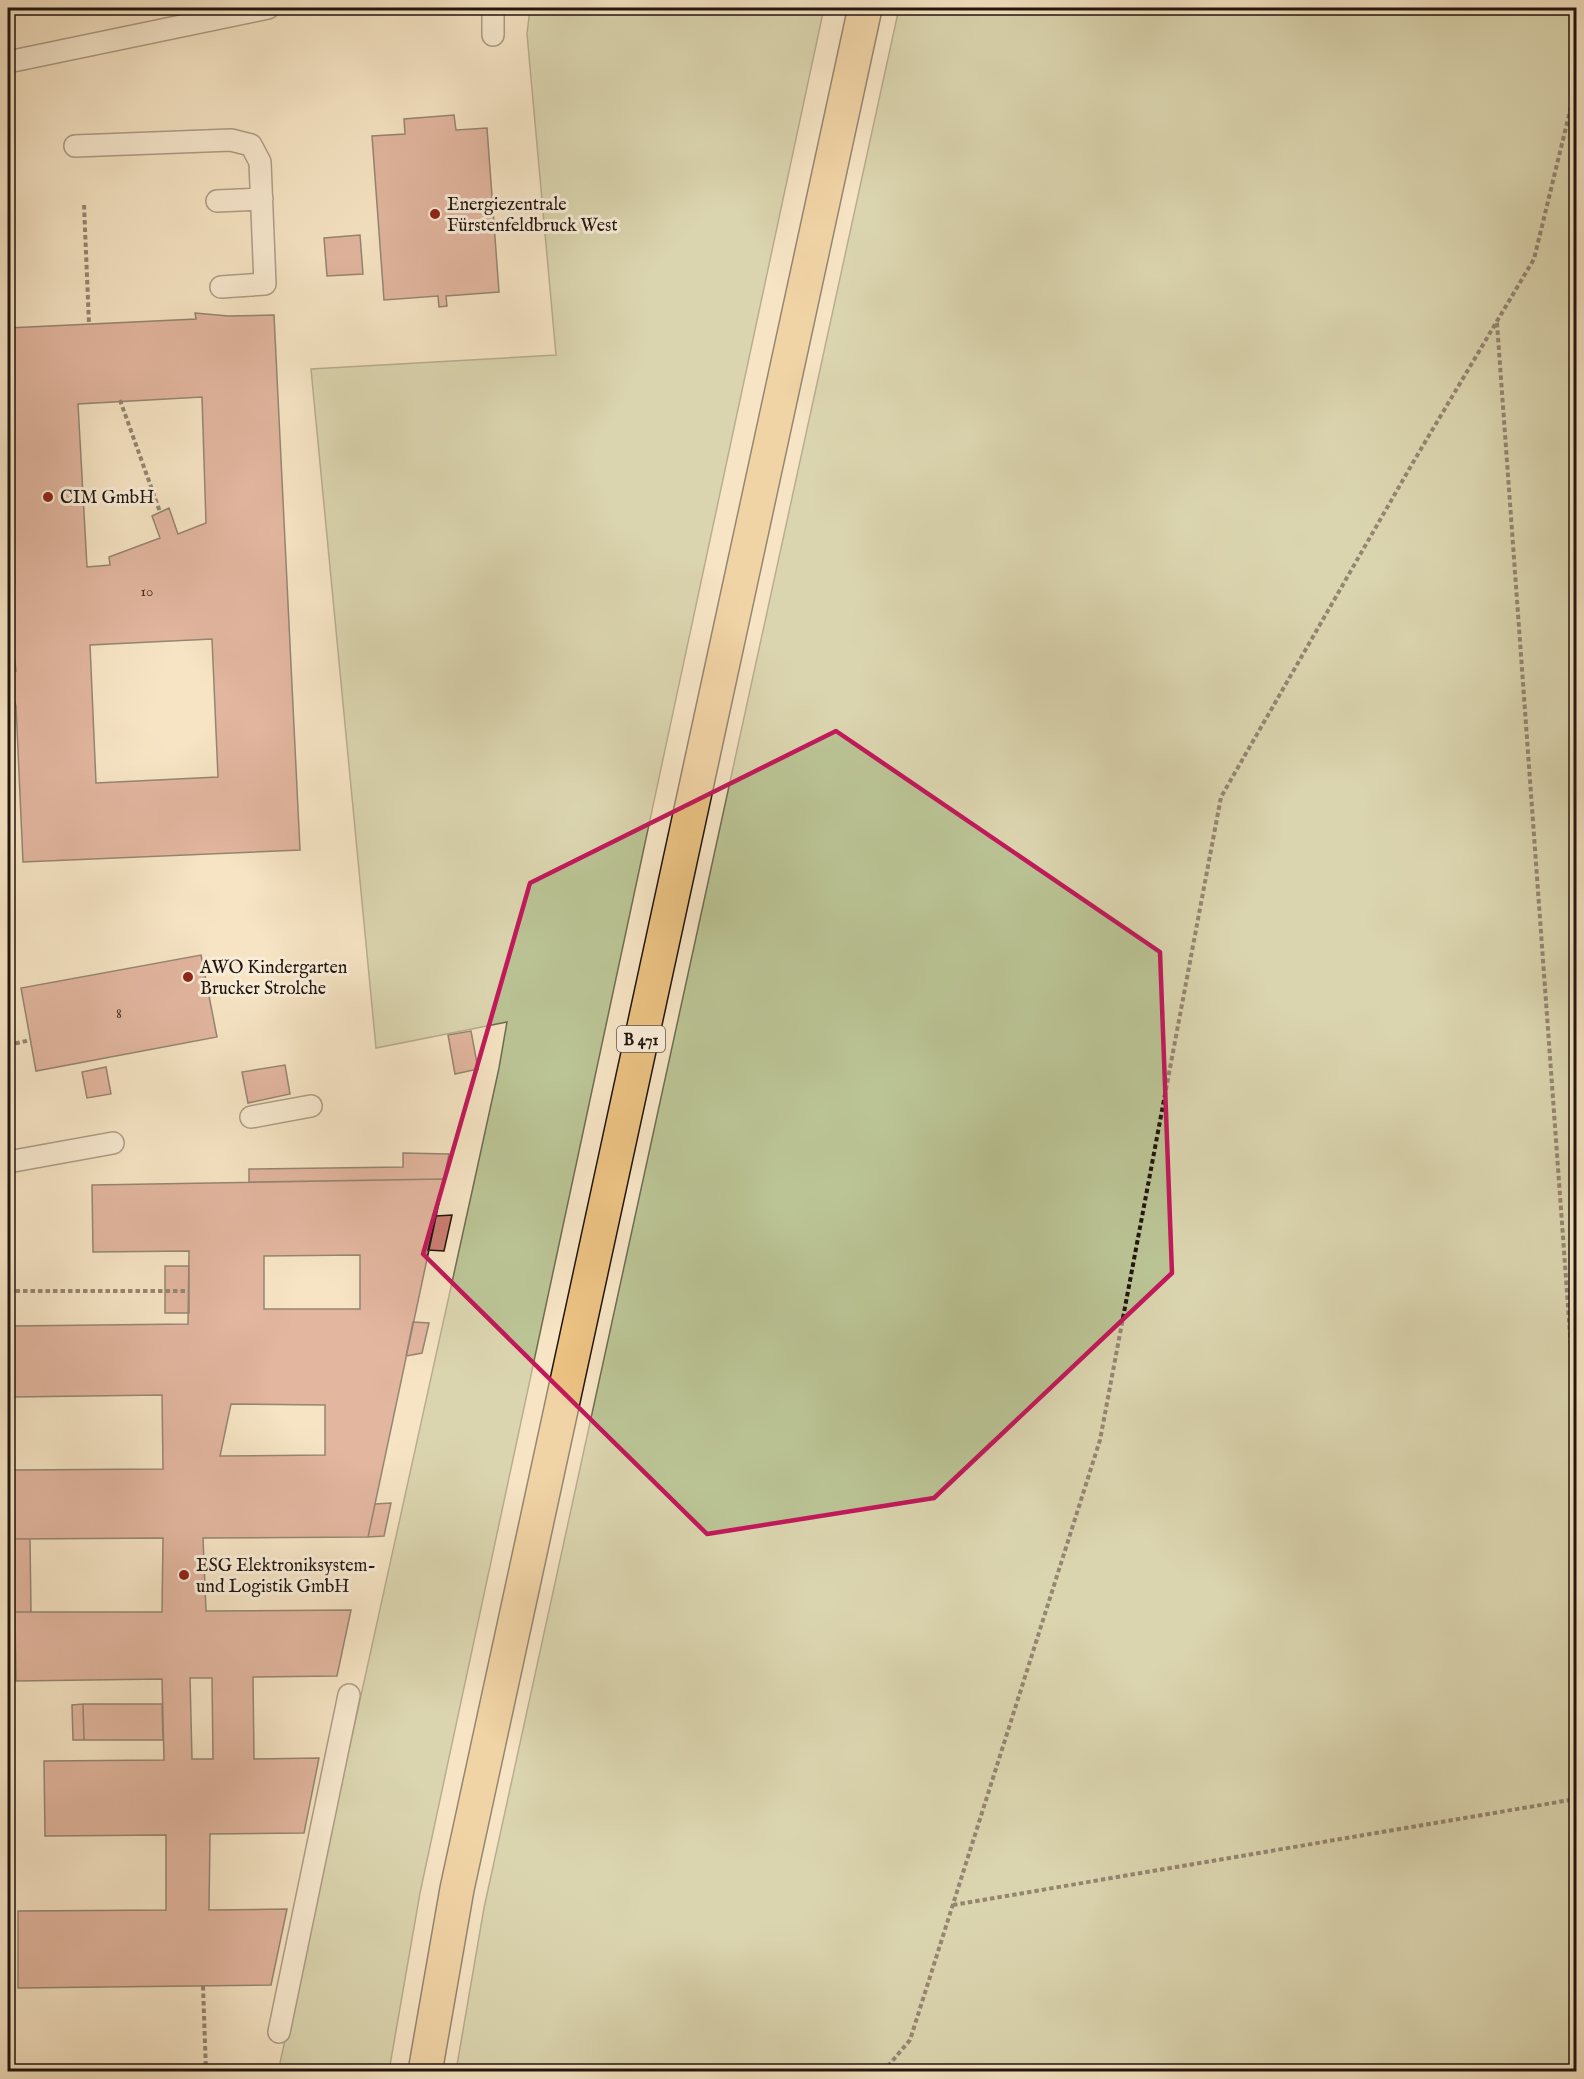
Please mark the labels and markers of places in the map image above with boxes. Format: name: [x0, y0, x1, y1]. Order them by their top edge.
place label: Energiezentrale Fürstenfeldbruck West: [447, 194, 618, 238]
marker: Energiezentrale Fürstenfeldbruck West: [428, 207, 442, 221]
place label: CIM GmbH: [60, 487, 154, 510]
marker: CIM GmbH: [41, 490, 55, 504]
place label: AWO Kindergarten Brucker Strolche: [199, 957, 348, 1001]
marker: AWO Kindergarten Brucker Strolche: [181, 970, 195, 984]
place label: ESG Elektroniksystem- und Logistik GmbH: [196, 1555, 376, 1599]
marker: ESG Elektroniksystem- und Logistik GmbH: [177, 1568, 191, 1582]

